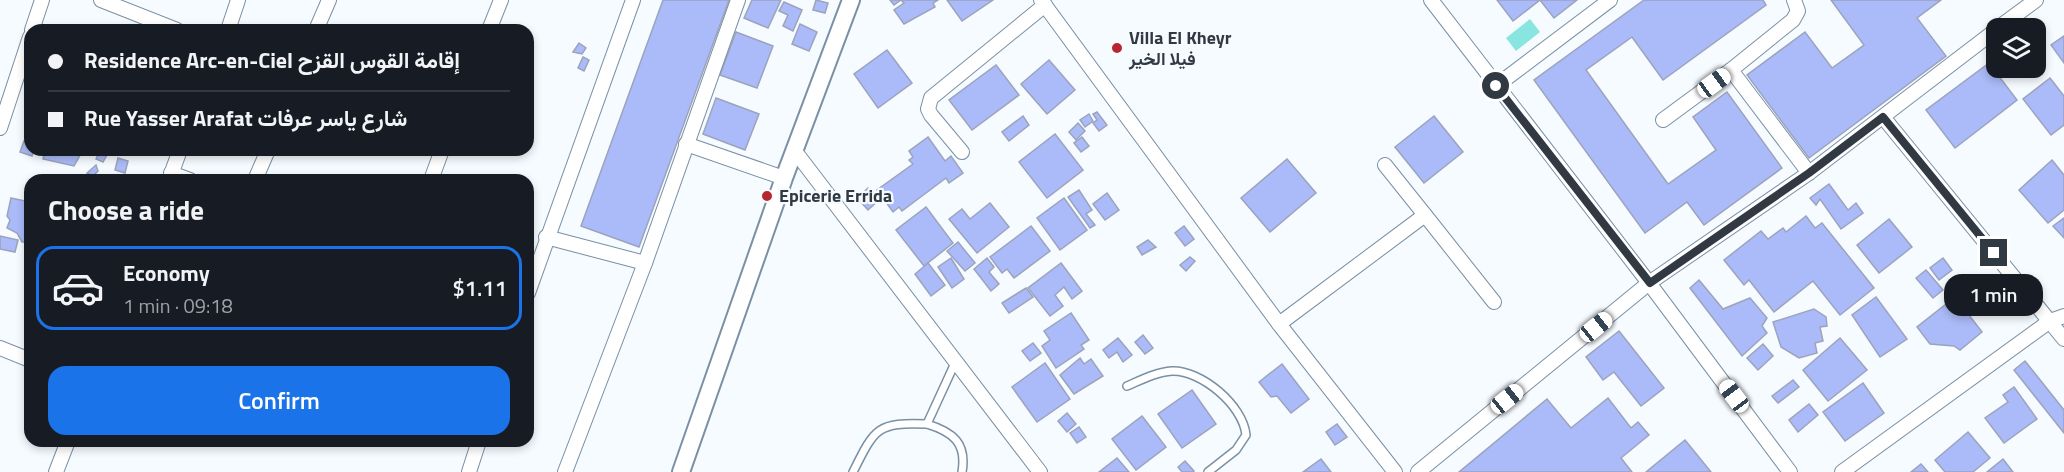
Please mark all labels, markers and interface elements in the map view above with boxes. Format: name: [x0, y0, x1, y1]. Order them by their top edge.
map controls: [1986, 18, 2046, 78]
button: layers: [1986, 18, 2046, 78]
place label: Villa El Kheyr فيلا الخير: [1128, 24, 1232, 72]
marker: Villa El Kheyr فيلا الخير: [1110, 41, 1124, 55]
text: Residence Arc-en-Ciel إقامة القوس القزح: [84, 43, 460, 77]
car: [1694, 65, 1734, 101]
route start: [1482, 72, 1509, 99]
text: Rue Yasser Arafat شارع ياسر عرفات: [84, 101, 407, 135]
place label: Epicerie Errida: [779, 182, 892, 209]
text: Choose a ride: [48, 189, 204, 230]
marker: Epicerie Errida: [760, 189, 774, 203]
route end: [1980, 239, 2007, 266]
text: Economy: [123, 256, 210, 290]
icon: car: [51, 261, 105, 315]
text: $1.11: [452, 271, 507, 305]
callout: 1 min: [1944, 274, 2044, 316]
text: 1 min: [1969, 279, 2018, 310]
text: 1 min · 09:18: [123, 290, 233, 321]
car: [1576, 309, 1616, 345]
button: Confirm: [48, 366, 510, 435]
car: [1716, 376, 1752, 416]
car: [1487, 381, 1527, 417]

